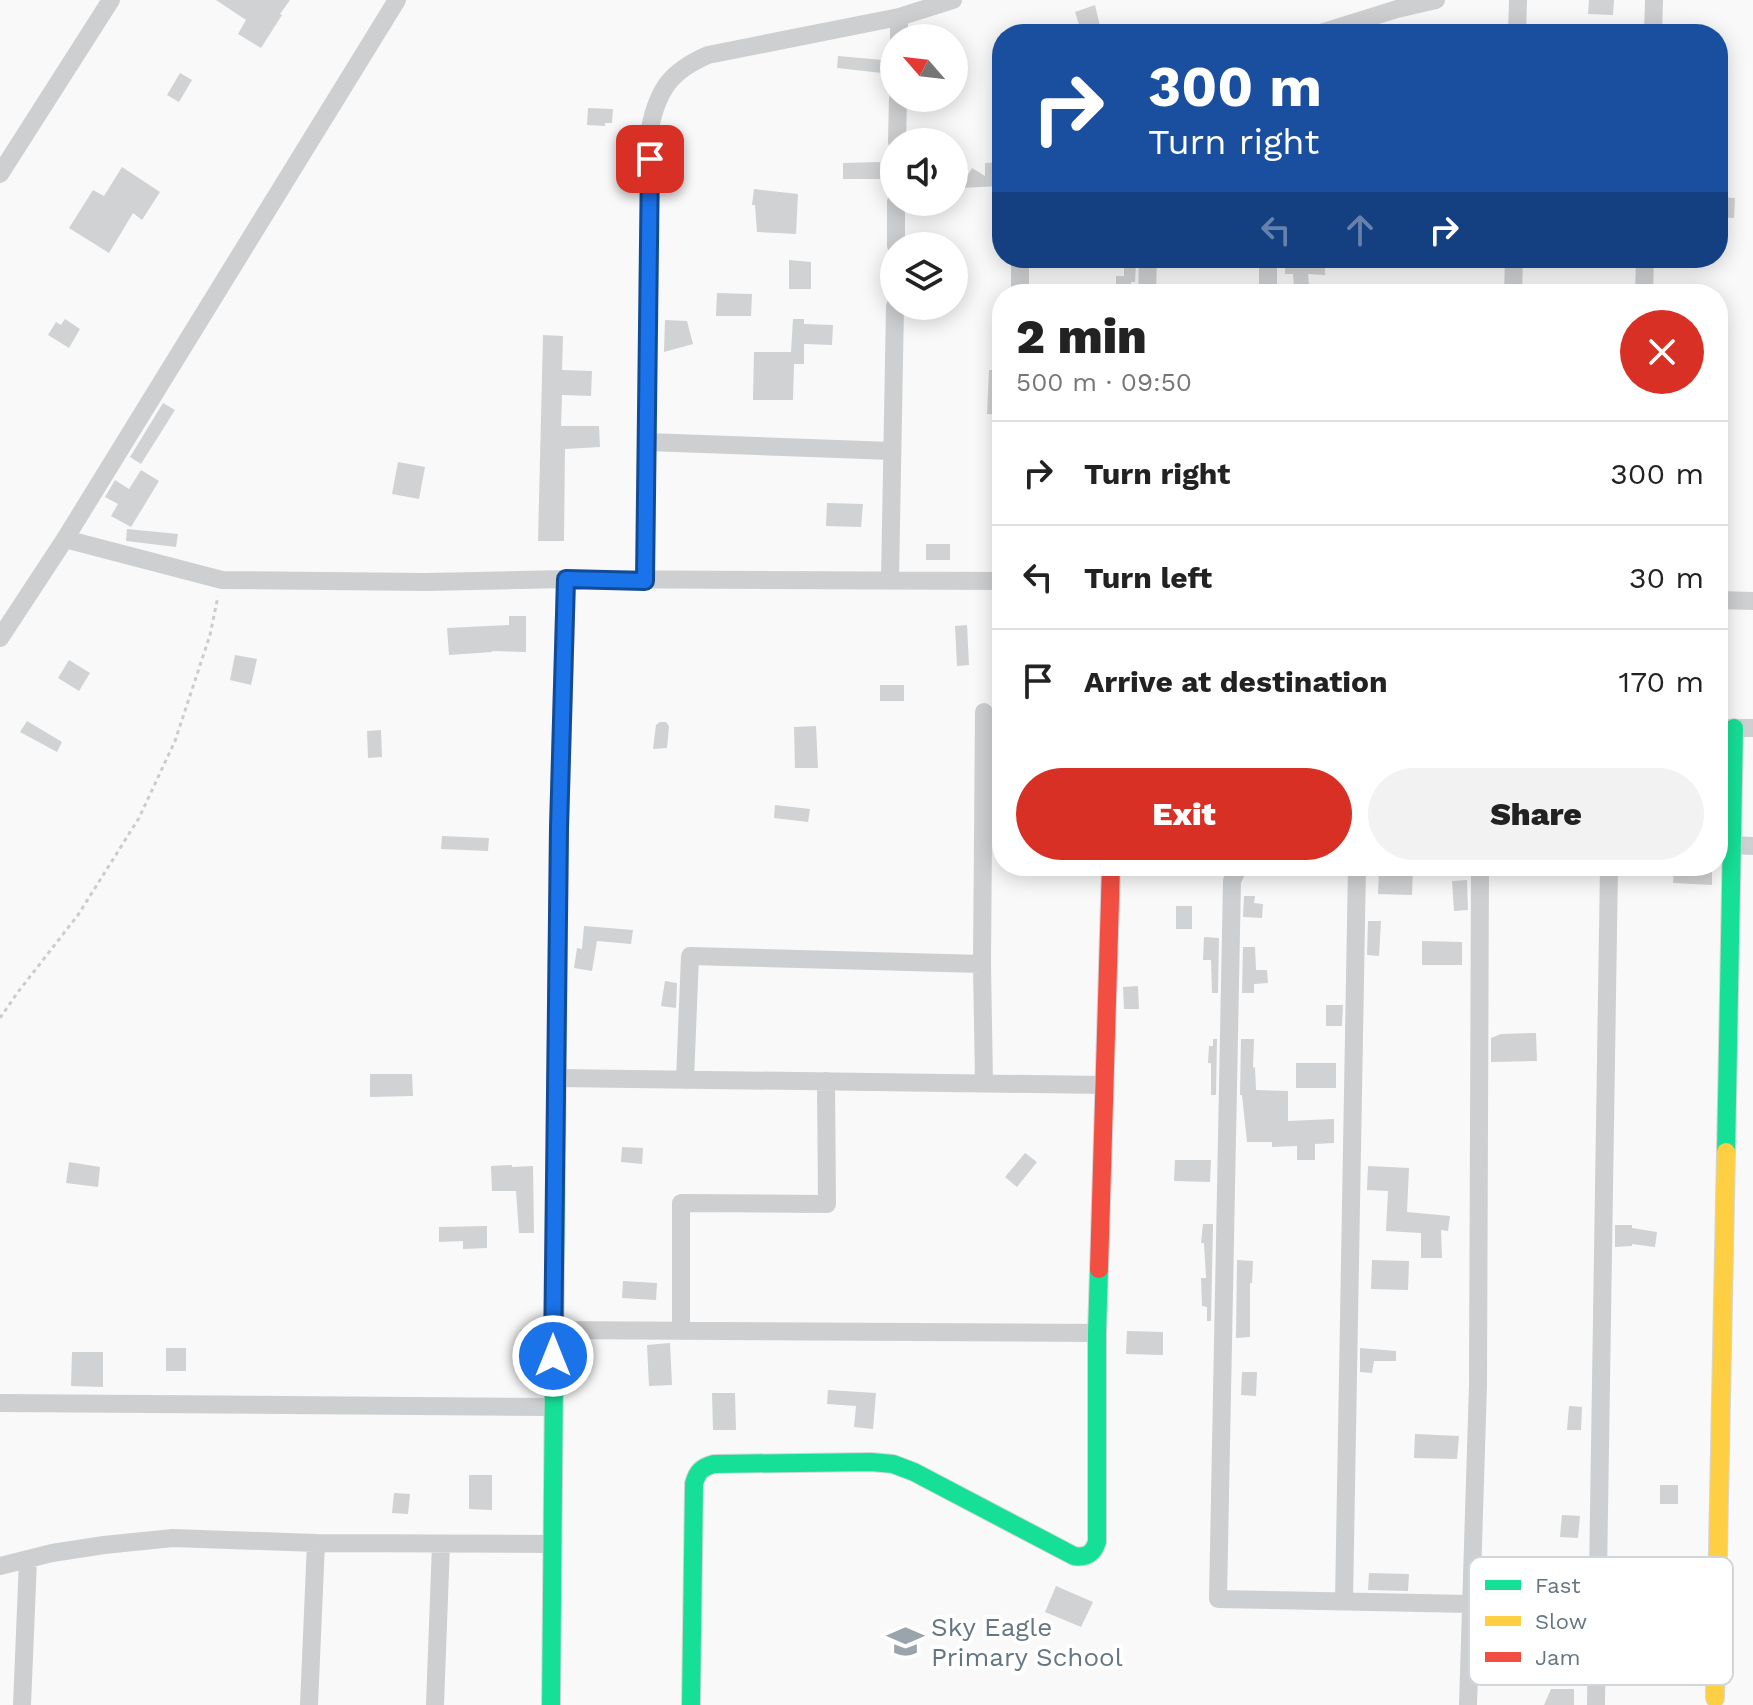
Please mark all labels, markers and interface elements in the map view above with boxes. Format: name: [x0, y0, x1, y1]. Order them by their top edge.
north arrow: [880, 24, 968, 112]
map controls: [880, 24, 968, 320]
text: 300 m: [1148, 54, 1322, 120]
icon: right: [1016, 56, 1120, 160]
text: Turn right: [1148, 121, 1319, 163]
pin: [616, 125, 684, 193]
button: sound: [880, 128, 968, 216]
icon: arrive: [628, 137, 672, 181]
icon: left: [1254, 208, 1298, 252]
icon: ahead: [1338, 208, 1382, 252]
icon: right: [1422, 208, 1466, 252]
button: layers: [880, 232, 968, 320]
text: 2 min: [1016, 308, 1147, 365]
button: close: [1620, 310, 1704, 394]
text: 500 m · 09:50: [1016, 367, 1192, 397]
icon: right: [1016, 451, 1060, 495]
text: Turn right: [1084, 456, 1230, 491]
text: 300 m: [1610, 456, 1704, 491]
icon: left: [1016, 555, 1060, 599]
text: Turn left: [1084, 560, 1212, 595]
text: 30 m: [1629, 560, 1704, 595]
icon: arrive: [1016, 659, 1060, 703]
text: Arrive at destination: [1084, 664, 1388, 699]
text: 170 m: [1619, 664, 1704, 699]
button: Exit: [1016, 768, 1352, 860]
button: Share: [1368, 768, 1704, 860]
position arrow: [511, 1314, 595, 1398]
legend: [1469, 1557, 1733, 1685]
text: Fast: [1535, 1573, 1581, 1598]
text: Slow: [1535, 1609, 1587, 1634]
place label: Sky Eagle Primary School: [931, 1612, 1123, 1672]
school or university icon: Sky Eagle Primary School: [886, 1623, 924, 1661]
text: Jam: [1535, 1645, 1580, 1670]

